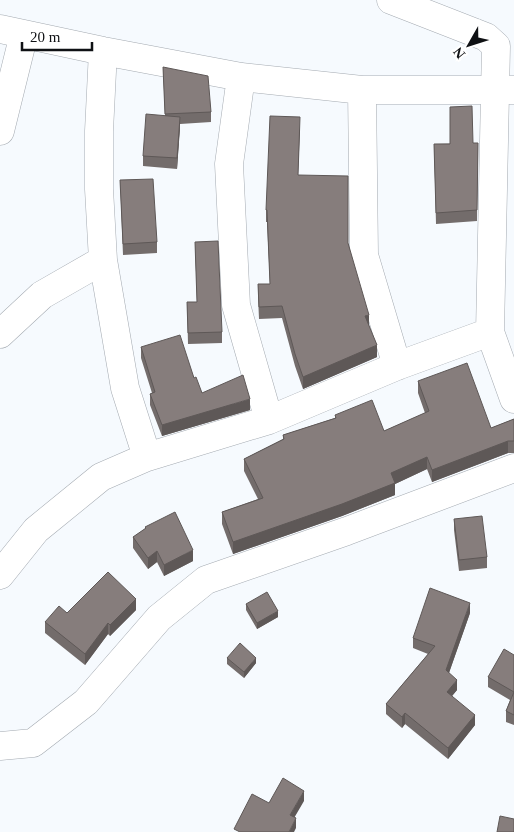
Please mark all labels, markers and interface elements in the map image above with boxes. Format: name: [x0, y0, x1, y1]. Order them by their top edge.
scale bar: [22, 20, 92, 52]
north arrow: [444, 20, 494, 70]
text: 20 m: [30, 29, 61, 45]
text: N: [450, 44, 468, 62]

